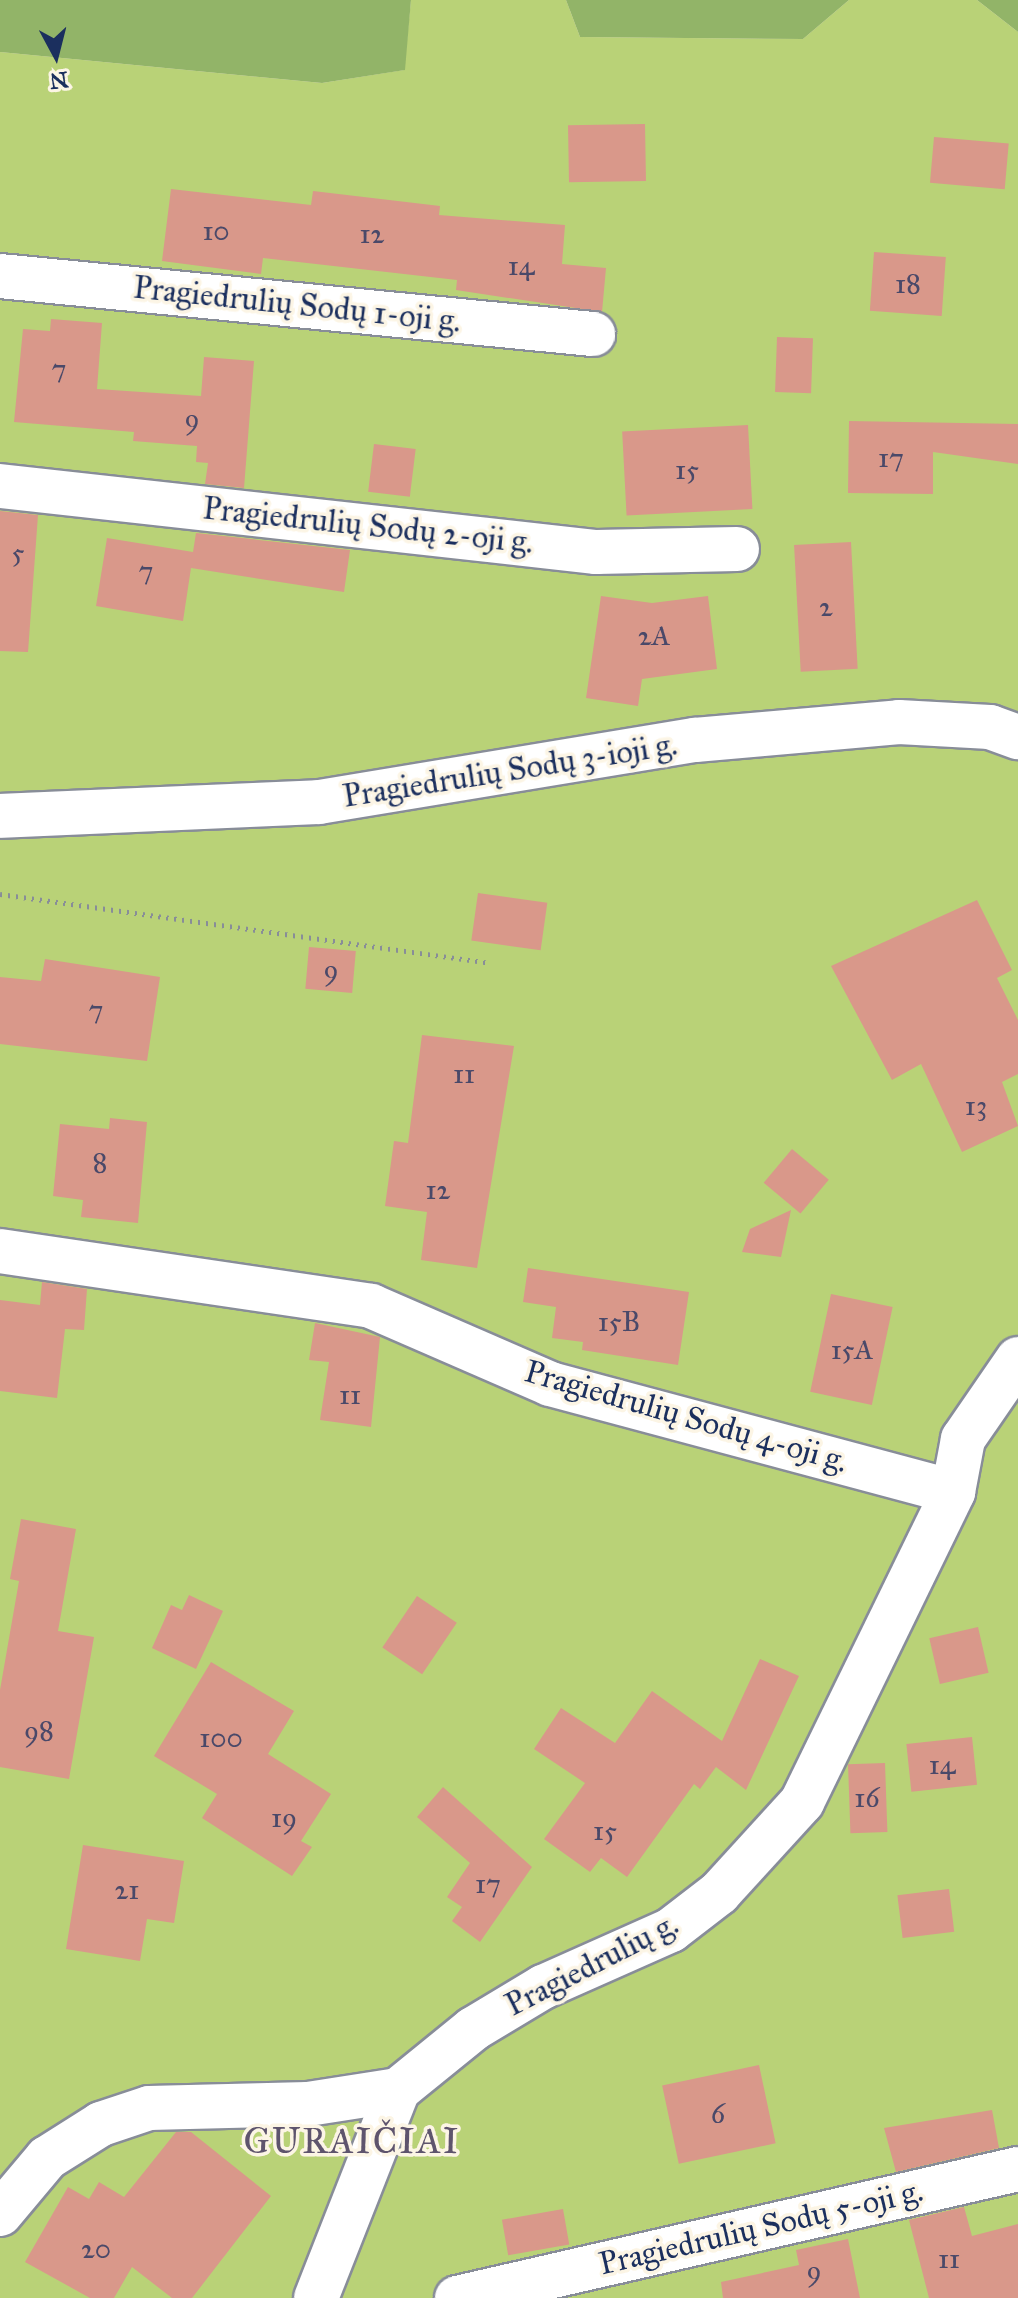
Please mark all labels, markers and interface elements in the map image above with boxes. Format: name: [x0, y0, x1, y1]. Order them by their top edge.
north arrow: [16, 16, 96, 96]
text: N: [48, 66, 70, 95]
house number: 10: [202, 214, 230, 248]
house number: 12: [360, 217, 384, 251]
house number: 14: [508, 249, 534, 283]
house number: 18: [895, 267, 921, 301]
street label: Pragiedrulių Sodų 1-oji g.: [131, 269, 463, 341]
house number: 7: [52, 352, 66, 386]
house number: 9: [184, 402, 200, 436]
house number: 17: [878, 441, 904, 475]
house number: 15: [675, 453, 699, 487]
street label: Pragiedrulių Sodų 2-oji g.: [201, 490, 535, 562]
house number: 5: [11, 536, 25, 570]
house number: 7: [139, 554, 153, 588]
house number: 2: [819, 590, 833, 624]
house number: 2A: [638, 619, 670, 653]
street label: Pragiedrulių Sodų 3-ioji g.: [340, 726, 680, 816]
house number: 9: [323, 953, 339, 987]
house number: 7: [89, 993, 103, 1027]
house number: 11: [453, 1057, 475, 1091]
house number: 13: [965, 1089, 987, 1123]
house number: 8: [93, 1146, 107, 1180]
house number: 12: [426, 1173, 450, 1207]
house number: 15B: [598, 1305, 640, 1339]
house number: 15A: [831, 1333, 873, 1367]
street label: Pragiedrulių Sodų 4-oji g.: [520, 1352, 852, 1482]
house number: 11: [339, 1378, 361, 1412]
house number: 98: [24, 1714, 54, 1748]
house number: 100: [199, 1721, 243, 1755]
house number: 14: [929, 1748, 955, 1782]
house number: 16: [854, 1781, 880, 1815]
house number: 19: [271, 1801, 297, 1835]
house number: 15: [593, 1814, 617, 1848]
house number: 17: [475, 1867, 501, 1901]
house number: 21: [115, 1873, 139, 1907]
street label: Pragiedrulių g.: [499, 1905, 685, 2025]
house number: 6: [711, 2097, 725, 2131]
district label: GURAIČIAI: [244, 2120, 460, 2164]
street label: Pragiedrulių Sodų 5-oji g.: [595, 2172, 927, 2284]
house number: 20: [81, 2232, 111, 2266]
house number: 11: [938, 2242, 960, 2276]
house number: 9: [806, 2254, 822, 2288]

